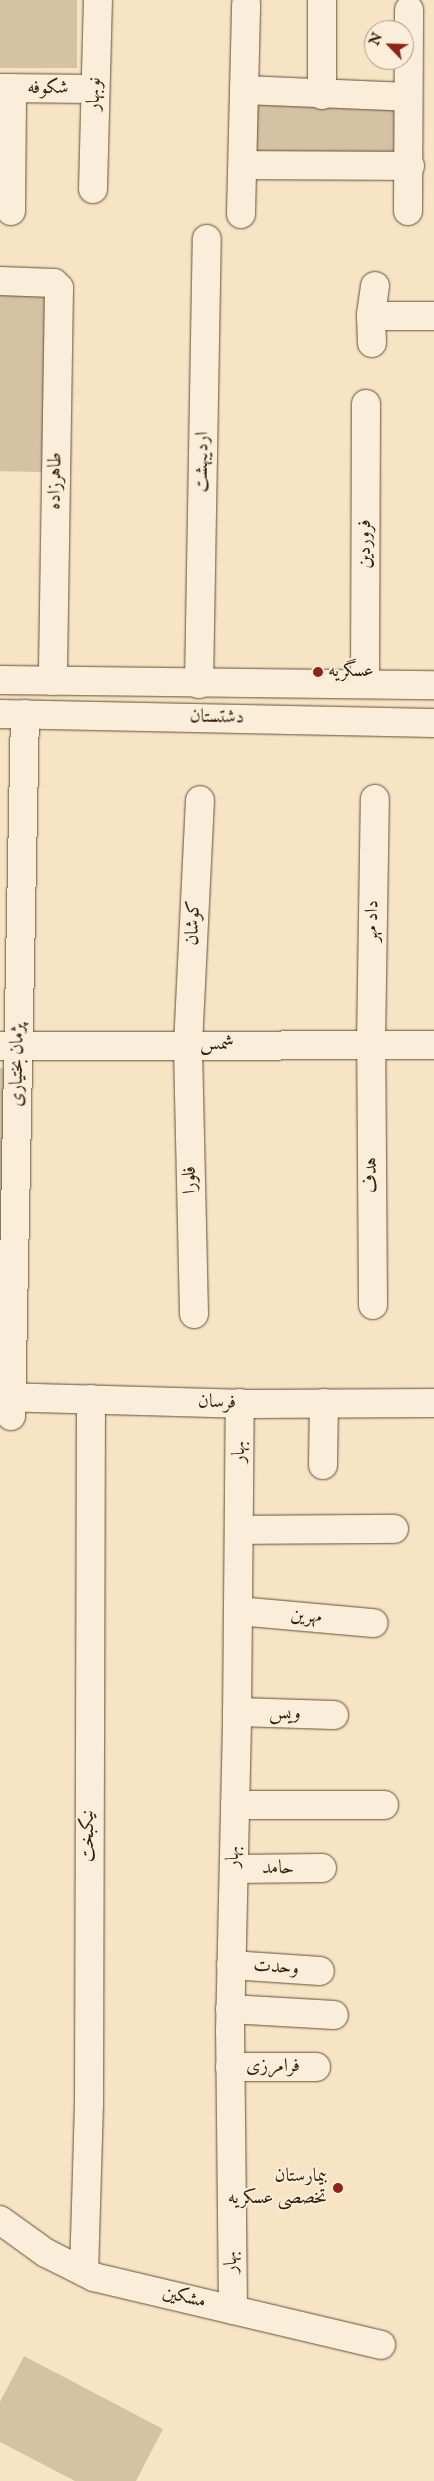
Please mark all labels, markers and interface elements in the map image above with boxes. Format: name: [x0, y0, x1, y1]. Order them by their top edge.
north arrow: [364, 20, 414, 70]
text: N: [366, 30, 387, 49]
street label: نوبهار: [83, 77, 107, 111]
street label: شکوفه: [27, 78, 69, 100]
street label: اردیبهشت: [191, 431, 215, 493]
street label: طاهرزاده: [44, 452, 68, 510]
street label: فروردین: [355, 519, 377, 569]
place label: عسگریه: [328, 661, 374, 683]
marker: عسگریه: [312, 666, 324, 678]
street label: دشتستان: [189, 706, 245, 730]
street label: کوشان: [181, 900, 207, 946]
street label: داد مهر: [361, 900, 385, 942]
street label: پژمان بختیاری: [6, 1023, 30, 1107]
street label: شمس: [200, 1034, 234, 1056]
street label: هدف: [360, 1157, 384, 1193]
street label: فلورا: [179, 1166, 203, 1194]
street label: فرسان: [198, 1391, 236, 1415]
street label: بهار: [228, 1441, 252, 1463]
street label: مهرین: [289, 1604, 323, 1630]
street label: ویس: [269, 1702, 301, 1726]
street label: نیکبخت: [78, 1810, 100, 1862]
street label: بهار: [222, 1846, 246, 1868]
street label: حامد: [262, 1858, 294, 1880]
street label: وحدت: [252, 1955, 300, 1981]
street label: فرامرزی: [246, 2056, 300, 2078]
place label: بیمارستان تخصصی عسکریه: [228, 2166, 327, 2210]
marker: بیمارستان تخصصی عسکریه: [331, 2181, 345, 2195]
street label: بهار: [220, 2251, 244, 2273]
street label: مشکین: [160, 2282, 208, 2314]

